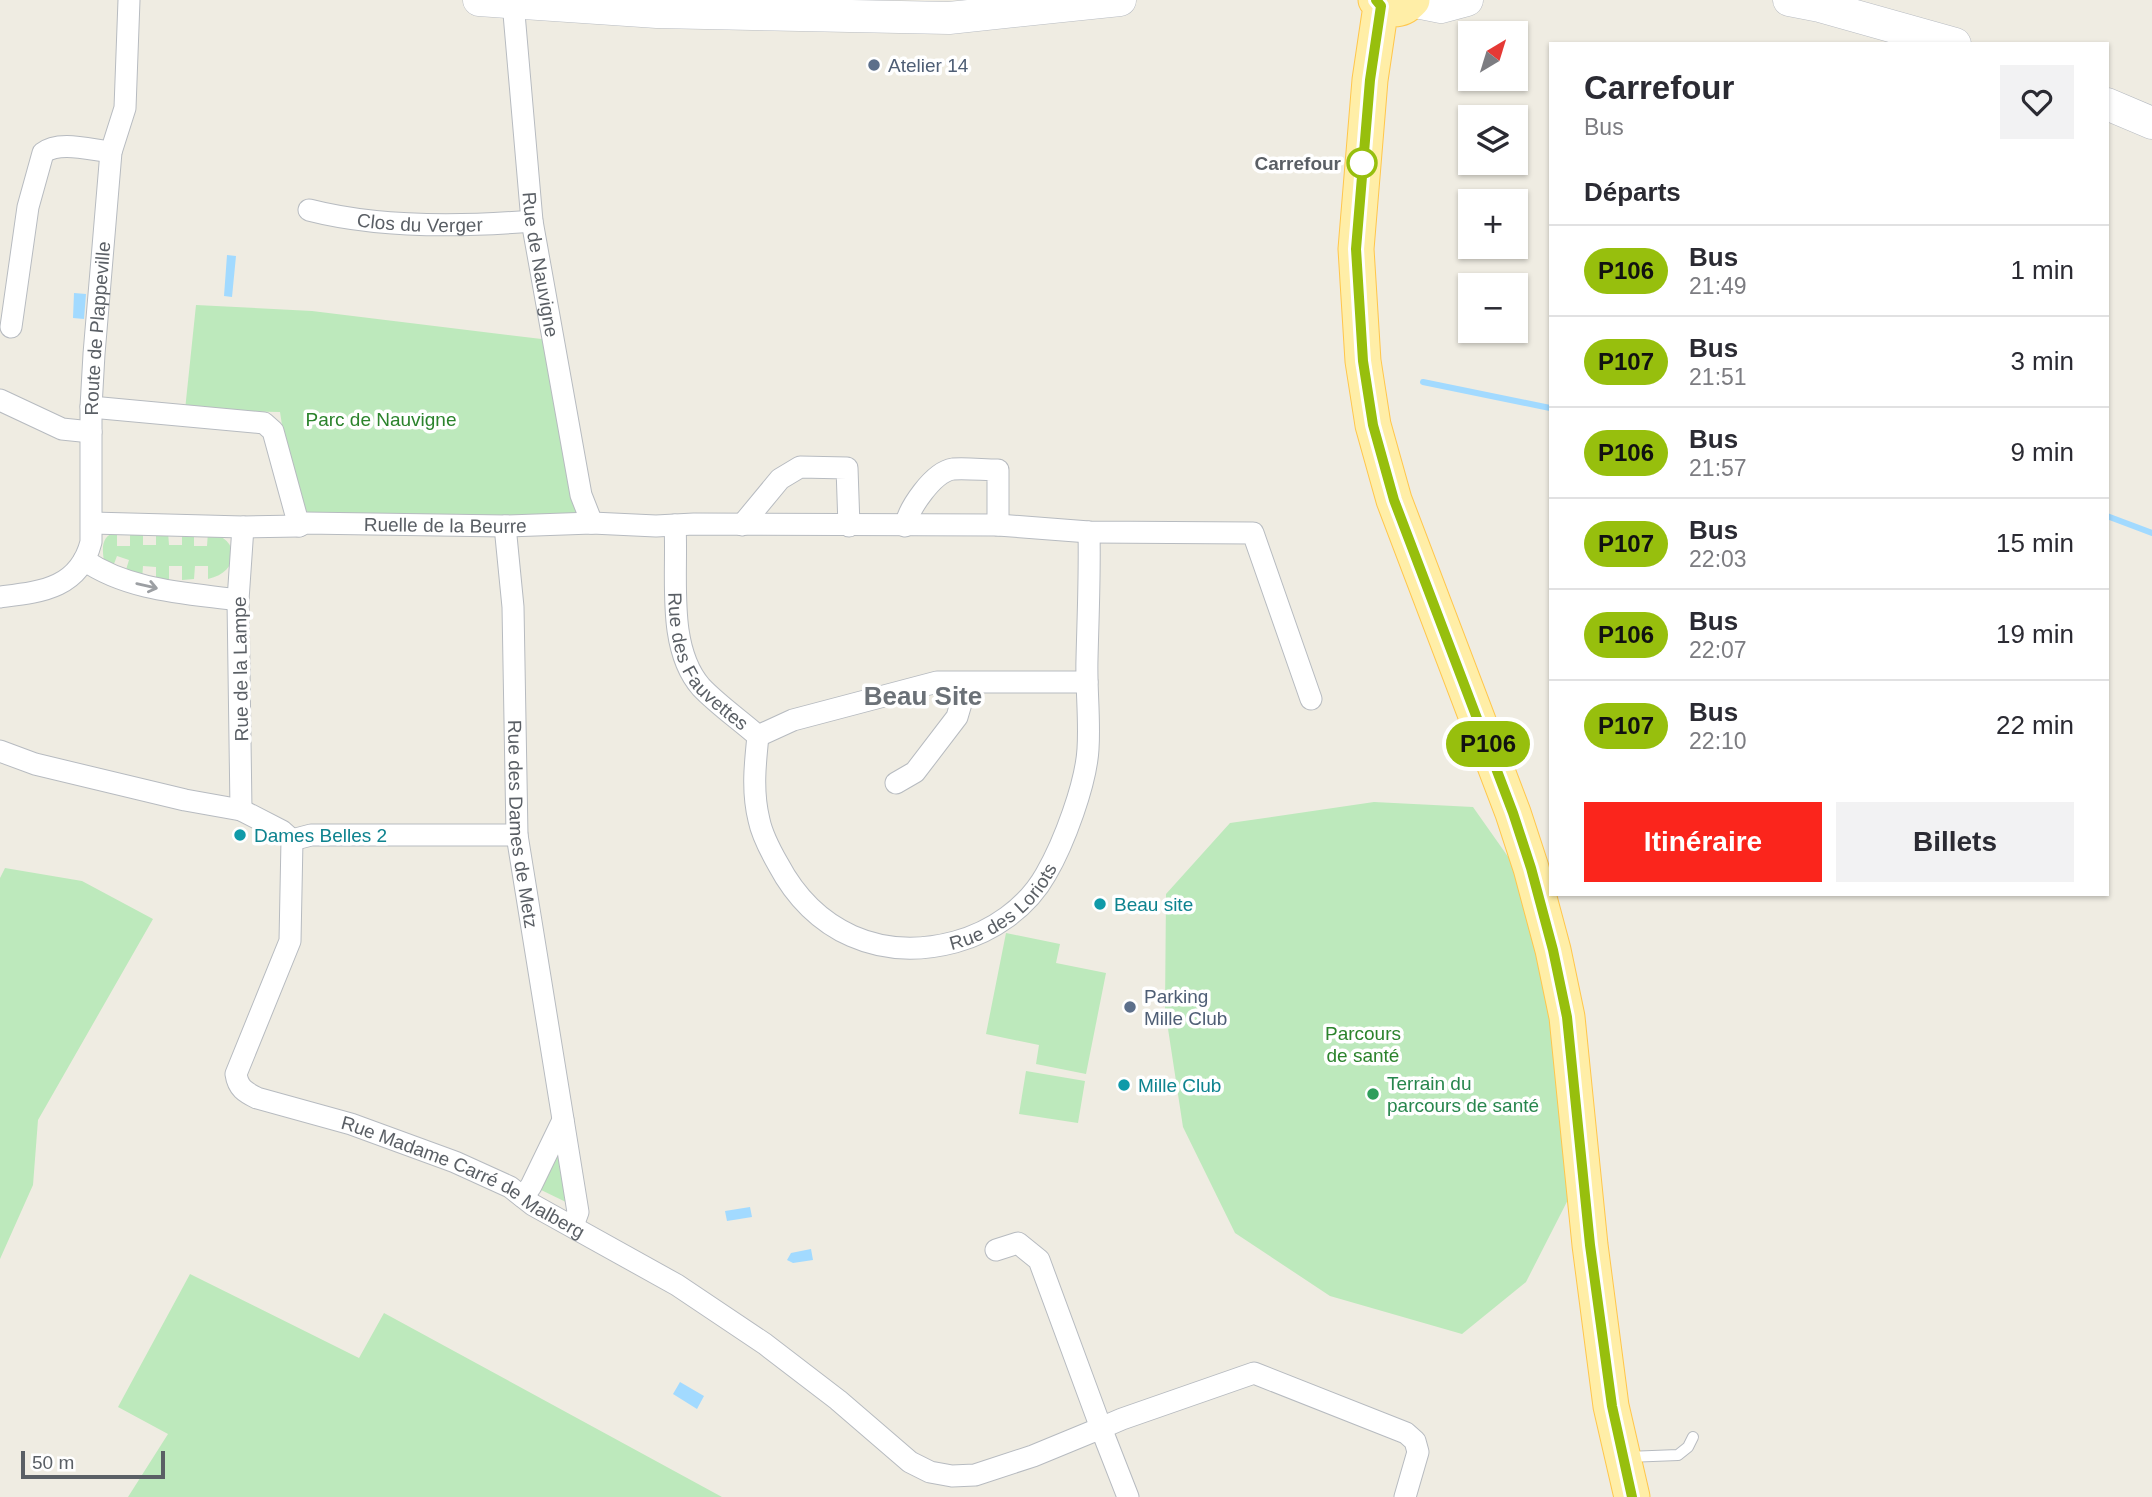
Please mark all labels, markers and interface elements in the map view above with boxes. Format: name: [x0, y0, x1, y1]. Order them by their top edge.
north arrow: [1458, 21, 1528, 91]
map controls: [1458, 21, 1528, 343]
place label: Atelier 14: [888, 55, 969, 76]
marker: Atelier 14: [866, 57, 882, 73]
button: heart: [2000, 65, 2074, 139]
text: Carrefour: [1584, 69, 1734, 106]
button: layers: [1458, 105, 1528, 175]
text: Bus: [1584, 114, 1624, 140]
marker: Carrefour: [1347, 148, 1377, 178]
place label: Carrefour: [1254, 153, 1342, 174]
text: Départs: [1584, 177, 1681, 207]
button: +: [1458, 189, 1528, 259]
street label: Rue de Nauvigne: [519, 191, 563, 339]
street label: Clos du Verger: [356, 209, 484, 236]
street label: Route de Plappeville: [81, 241, 114, 415]
text: Bus: [1689, 242, 1738, 272]
text: 1 min: [2010, 255, 2074, 285]
text: P106: [1598, 257, 1654, 284]
button: −: [1458, 273, 1528, 343]
text: 21:49: [1689, 273, 1747, 299]
text: Bus: [1689, 333, 1738, 363]
text: 3 min: [2010, 346, 2074, 376]
text: P107: [1598, 348, 1654, 375]
text: 21:51: [1689, 364, 1747, 390]
park label: Parc de Nauvigne: [305, 409, 457, 430]
text: Bus: [1689, 424, 1738, 454]
text: 9 min: [2010, 437, 2074, 467]
text: P106: [1598, 439, 1654, 466]
text: 21:57: [1689, 455, 1747, 481]
street label: Ruelle de la Beurre: [364, 514, 527, 537]
text: Bus: [1689, 515, 1738, 545]
text: 15 min: [1996, 528, 2074, 558]
text: P107: [1598, 530, 1654, 557]
text: 22:03: [1689, 546, 1747, 572]
one-way arrow: [135, 580, 158, 593]
street label: Rue des Fauvettes: [664, 592, 752, 734]
street label: Rue de la Lampe: [229, 596, 252, 742]
text: Bus: [1689, 606, 1738, 636]
text: 19 min: [1996, 619, 2074, 649]
text: P106: [1598, 621, 1654, 648]
text: 22:07: [1689, 637, 1747, 663]
district label: Beau Site: [864, 681, 982, 711]
text: Bus: [1689, 697, 1738, 727]
text: 22 min: [1996, 710, 2074, 740]
text: P107: [1598, 712, 1654, 739]
street label: Rue des Dames de Metz: [504, 720, 542, 930]
line badge: P106: [1439, 721, 1537, 767]
text: 22:10: [1689, 728, 1747, 754]
text: P106: [1460, 730, 1516, 757]
button: Itinéraire: [1584, 802, 1822, 882]
button: Billets: [1836, 802, 2074, 882]
place label: Dames Belles 2: [254, 825, 387, 846]
marker: Dames Belles 2: [232, 827, 248, 843]
street label: Rue des Loriots: [947, 860, 1061, 954]
place label: Beau site: [1114, 894, 1193, 915]
marker: Beau site: [1092, 896, 1108, 912]
place label: Parking Mille Club: [1144, 986, 1227, 1029]
marker: Parking Mille Club: [1122, 999, 1138, 1015]
park label: Parcours de santé: [1325, 1023, 1401, 1066]
place label: Terrain du parcours de santé: [1387, 1073, 1539, 1116]
place label: Mille Club: [1138, 1075, 1221, 1096]
marker: Mille Club: [1116, 1077, 1132, 1093]
marker: Terrain du parcours de santé: [1365, 1086, 1381, 1102]
street label: Rue Madame Carré de Malberg: [339, 1112, 588, 1243]
scale bar: [21, 1448, 164, 1480]
text: 50 m: [32, 1452, 74, 1473]

